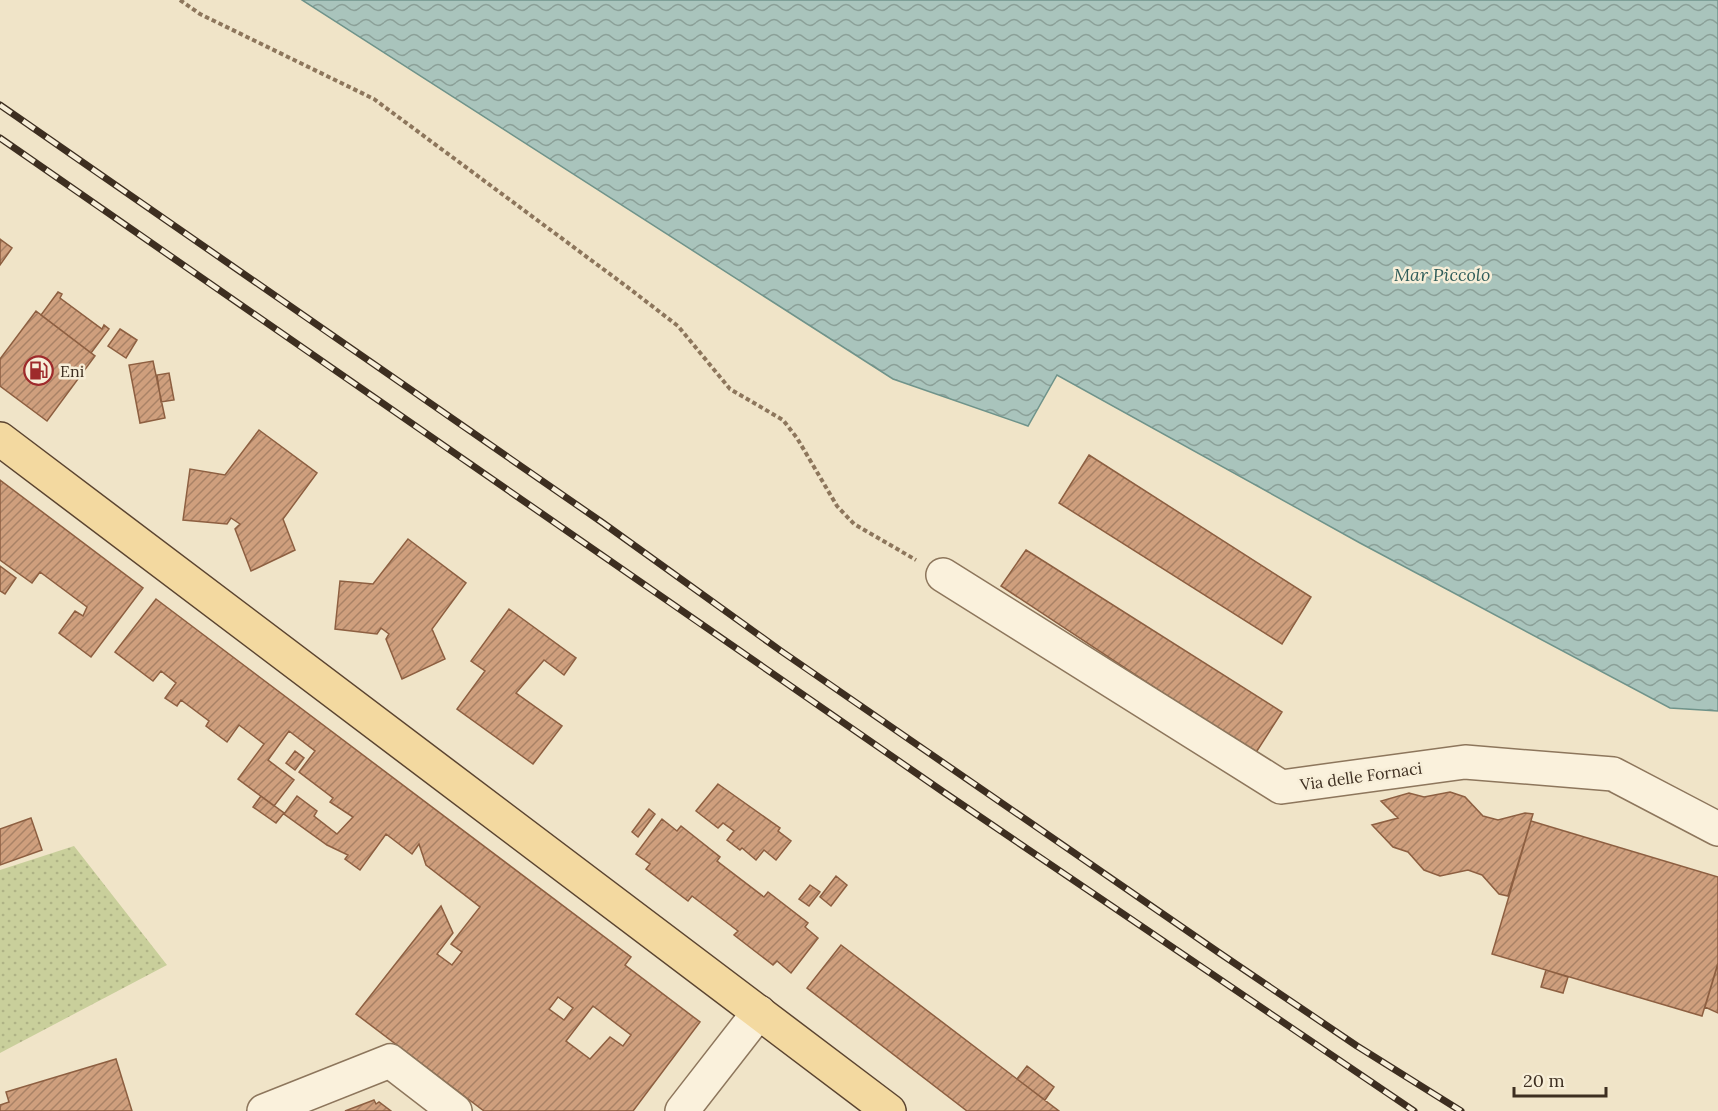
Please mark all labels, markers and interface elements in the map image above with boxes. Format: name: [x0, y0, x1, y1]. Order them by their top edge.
water label: Mar Piccolo: [1394, 263, 1490, 286]
fuel station icon: Eni: [23, 355, 55, 387]
place label: Eni: [60, 361, 84, 381]
street label: Via delle Fornaci: [1298, 758, 1423, 795]
scale bar: [1514, 1060, 1606, 1098]
text: 20 m: [1523, 1069, 1565, 1092]

